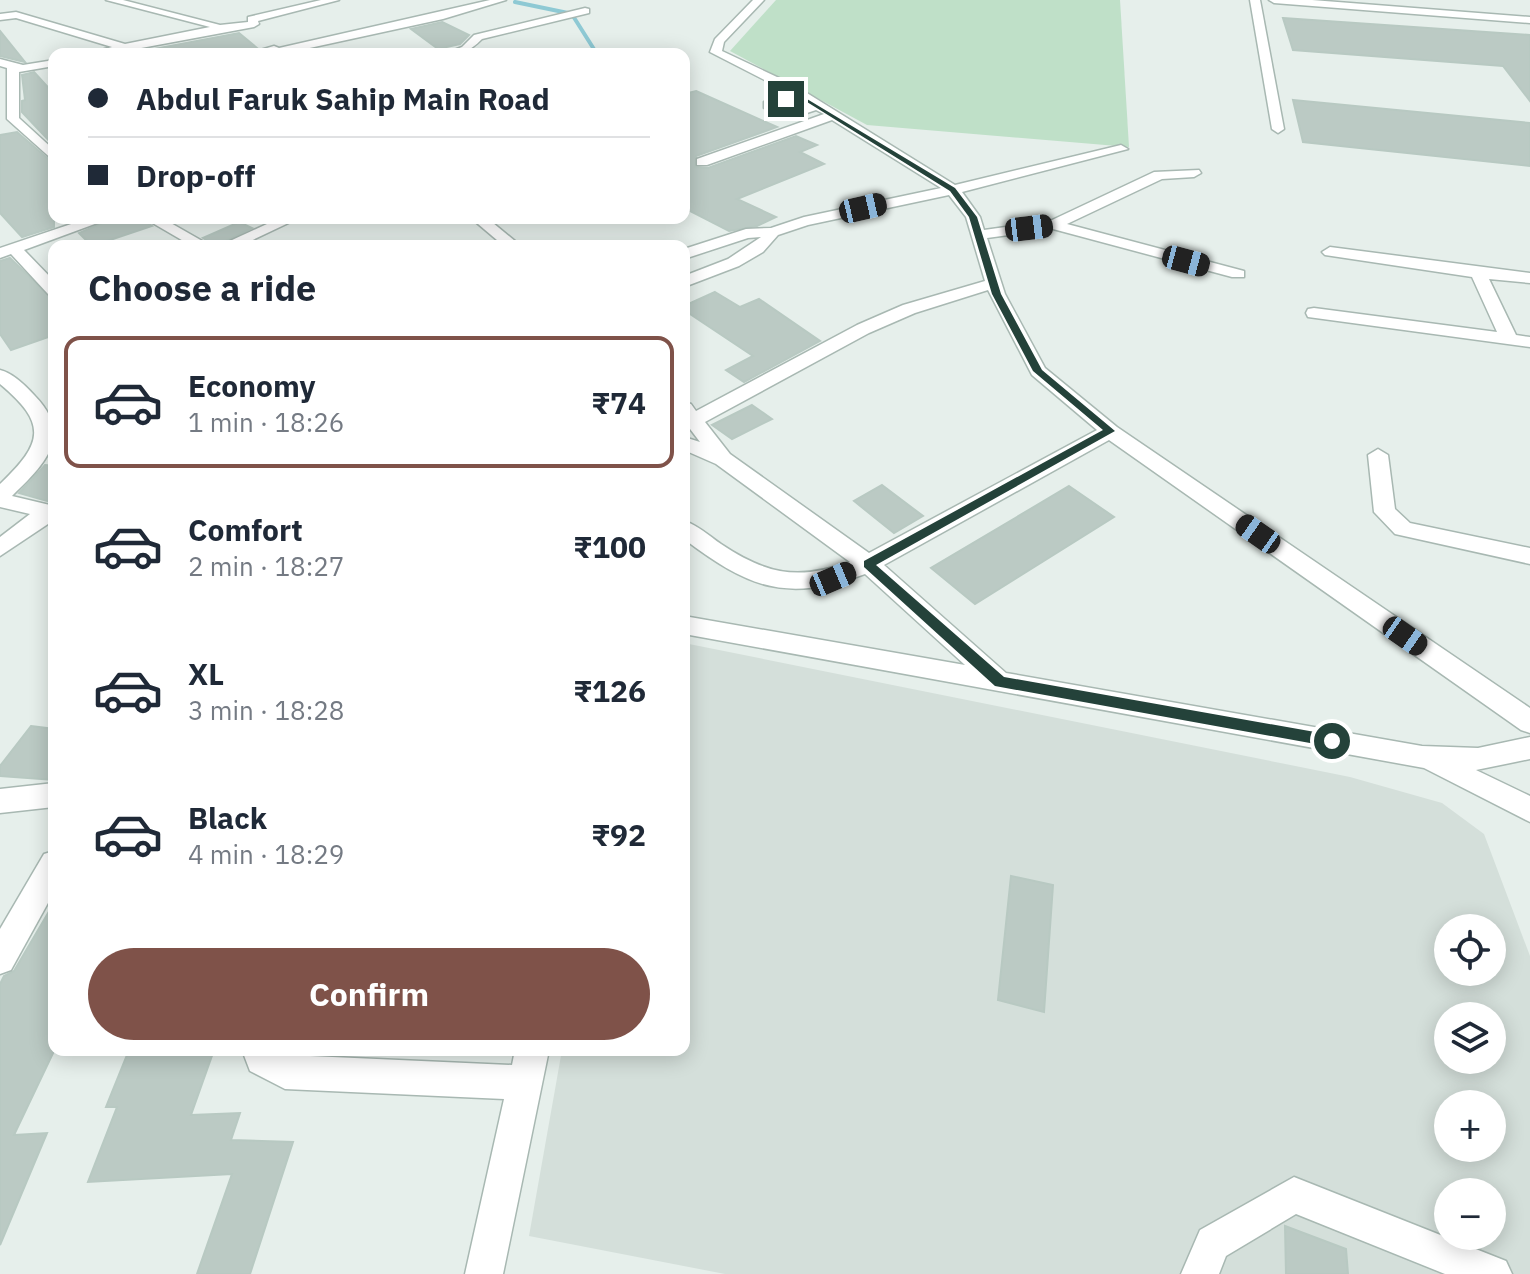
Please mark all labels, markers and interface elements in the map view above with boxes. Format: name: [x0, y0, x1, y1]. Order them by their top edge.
text: Abdul Faruk Sahip Main Road: [136, 79, 550, 118]
route end: [768, 81, 804, 117]
text: Drop-off: [136, 156, 255, 195]
car: [837, 191, 889, 225]
car: [1004, 213, 1054, 243]
car: [1160, 243, 1212, 279]
text: Choose a ride: [88, 264, 316, 311]
icon: car: [92, 366, 164, 438]
text: Economy: [188, 366, 316, 405]
text: ₹74: [591, 383, 646, 422]
text: 1 min · 18:26: [188, 405, 344, 439]
icon: car: [92, 510, 164, 582]
text: Comfort: [188, 510, 303, 549]
car: [1231, 510, 1285, 558]
text: ₹100: [573, 527, 646, 566]
text: 2 min · 18:27: [188, 549, 344, 583]
car: [806, 559, 860, 599]
car: [1378, 612, 1432, 660]
icon: car: [92, 654, 164, 726]
text: XL: [188, 654, 224, 693]
text: ₹126: [573, 671, 646, 710]
text: 3 min · 18:28: [188, 693, 344, 727]
route start: [1314, 723, 1350, 759]
icon: car: [92, 798, 164, 870]
text: Black: [188, 798, 267, 837]
text: ₹92: [591, 815, 646, 854]
text: 4 min · 18:29: [188, 837, 344, 871]
map controls: [1434, 914, 1506, 1250]
button: locate: [1434, 914, 1506, 986]
button: Confirm: [88, 948, 650, 1040]
button: layers: [1434, 1002, 1506, 1074]
button: +: [1434, 1090, 1506, 1162]
button: −: [1434, 1178, 1506, 1250]

